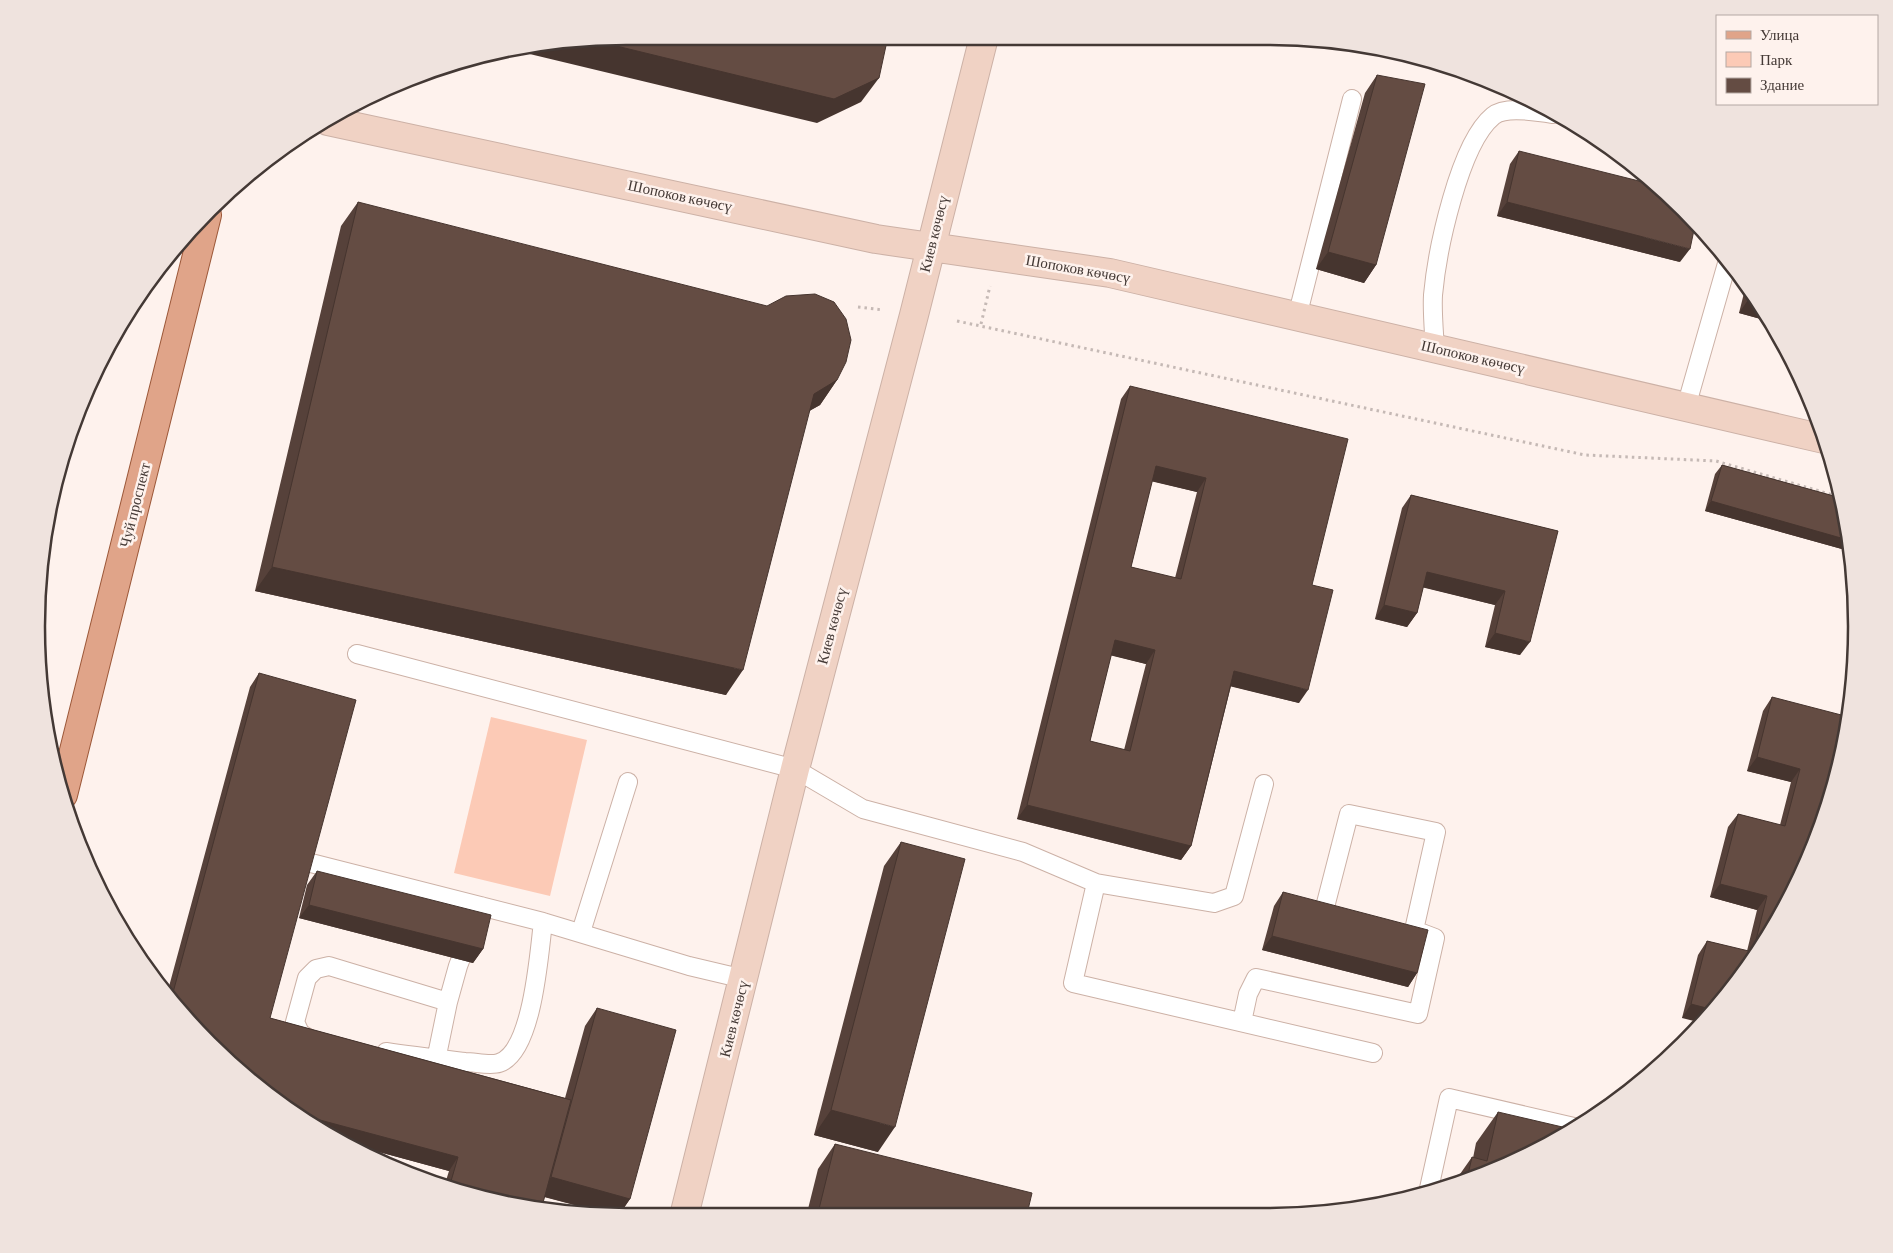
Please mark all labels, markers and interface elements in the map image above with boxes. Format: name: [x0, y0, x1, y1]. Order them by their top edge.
legend: [1716, 15, 1878, 105]
text: Улица: [1760, 27, 1799, 43]
text: Парк: [1760, 52, 1793, 68]
text: Здание: [1760, 77, 1804, 93]
street label: Шопоков көчөсү: [626, 177, 734, 215]
street label: Киев көчөсү: [917, 193, 951, 274]
street label: Шопоков көчөсү: [1024, 252, 1132, 286]
street label: Шопоков көчөсү: [1420, 337, 1527, 377]
street label: Чуй проспект: [117, 461, 153, 549]
street label: Киев көчөсү: [814, 585, 850, 666]
street label: Киев көчөсү: [717, 978, 751, 1059]

